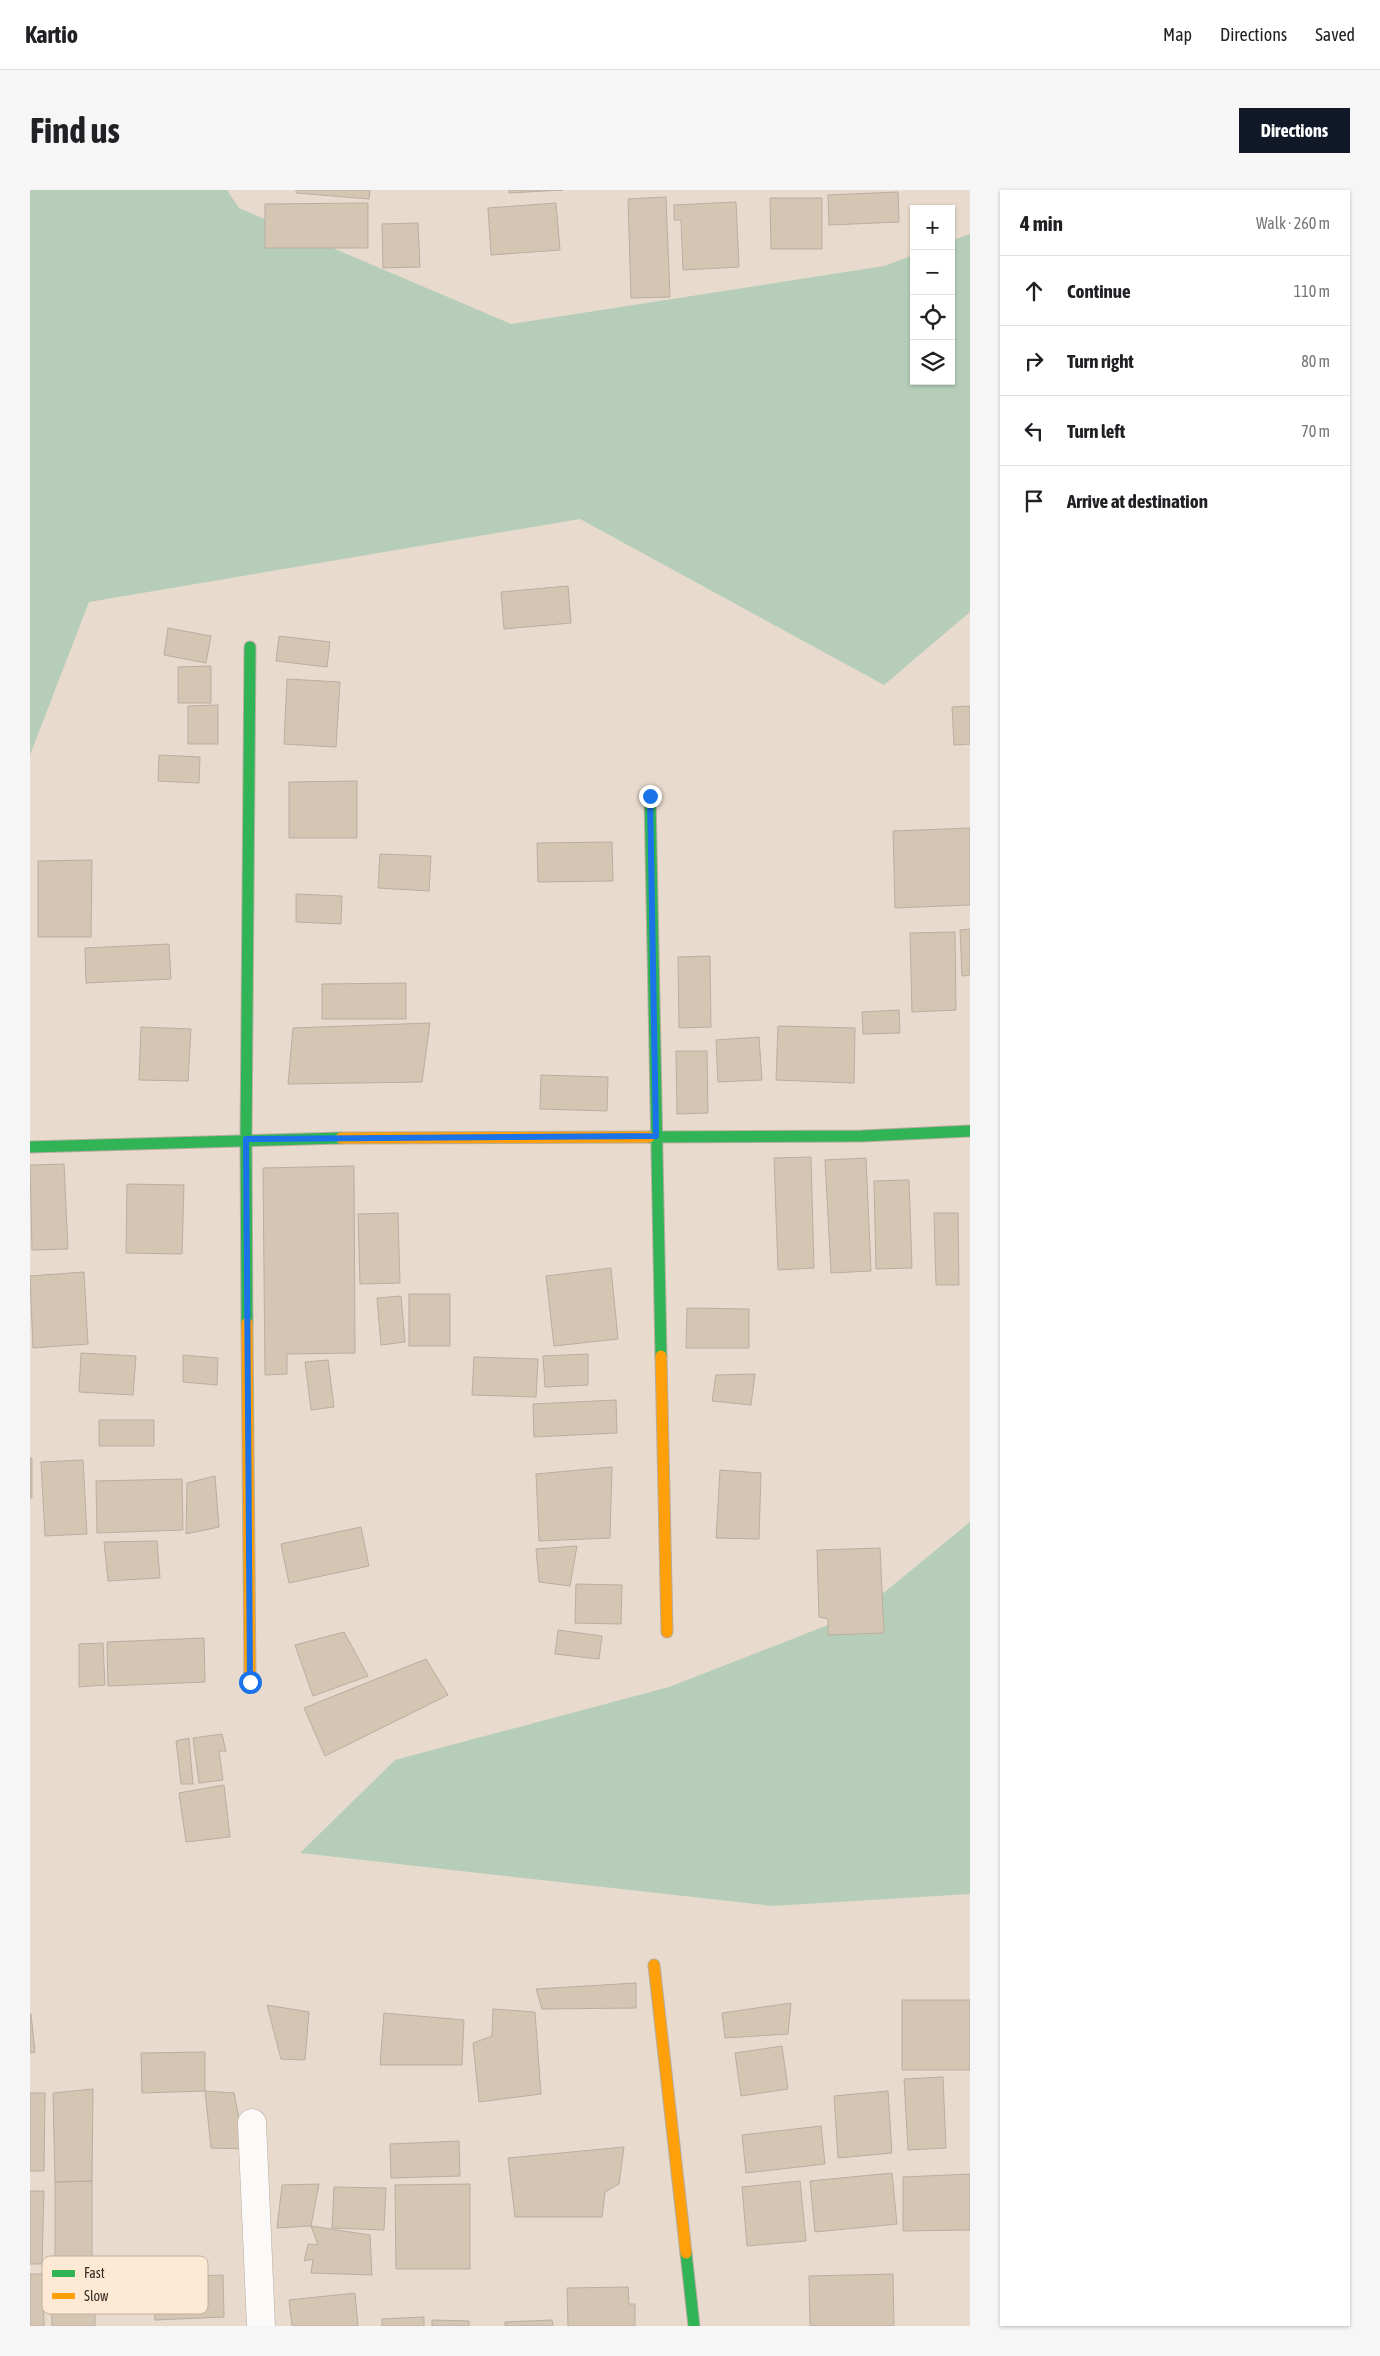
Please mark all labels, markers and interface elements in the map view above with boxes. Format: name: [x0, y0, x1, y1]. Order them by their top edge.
text: Kartio: [25, 21, 78, 48]
text: Map: [1163, 24, 1192, 45]
text: Directions: [1220, 24, 1287, 45]
text: Saved: [1315, 24, 1355, 45]
button: Directions: [1239, 108, 1350, 153]
text: Find us: [30, 110, 120, 150]
map controls: [910, 205, 955, 385]
button: +: [910, 205, 955, 250]
text: 4 min: [1020, 211, 1063, 235]
text: Walk · 260 m: [1256, 214, 1330, 232]
button: −: [910, 250, 955, 295]
icon: ahead: [1020, 277, 1048, 305]
text: Continue: [1067, 280, 1131, 302]
text: 110 m: [1294, 282, 1330, 300]
button: locate: [910, 295, 955, 340]
button: layers: [910, 340, 955, 385]
icon: right: [1020, 347, 1048, 375]
text: Turn right: [1067, 350, 1134, 372]
text: 80 m: [1301, 352, 1330, 370]
icon: left: [1020, 417, 1048, 445]
text: Turn left: [1067, 420, 1125, 442]
text: 70 m: [1301, 422, 1330, 440]
icon: arrive: [1020, 487, 1048, 515]
text: Arrive at destination: [1067, 490, 1208, 512]
route end: [639, 785, 662, 808]
route start: [239, 1671, 262, 1694]
legend: [42, 2256, 208, 2314]
text: Fast: [84, 2265, 105, 2281]
text: Slow: [84, 2288, 109, 2304]

